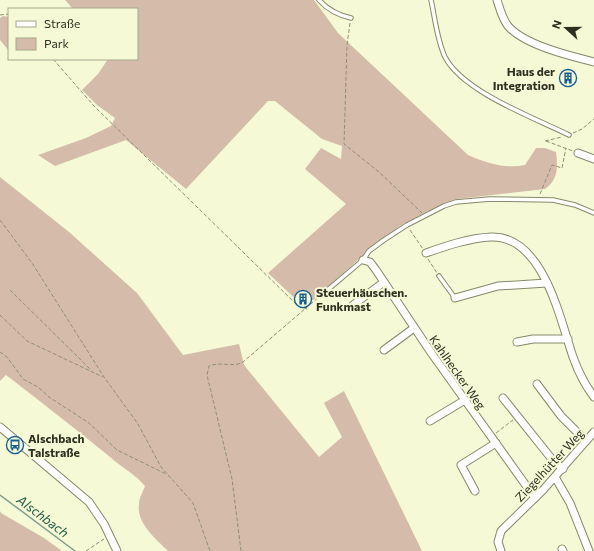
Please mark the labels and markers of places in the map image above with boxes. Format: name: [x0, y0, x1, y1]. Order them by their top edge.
place label: Haus der Integration: [493, 64, 555, 92]
building icon: Haus der Integration: [558, 68, 578, 88]
place label: Steuerhäuschen. Funkmast: [316, 285, 407, 313]
building icon: Steuerhäuschen. Funkmast: [293, 289, 313, 309]
place label: Alschbach Talstraße: [28, 431, 84, 459]
bus stop icon: Alschbach Talstraße: [5, 435, 25, 455]

